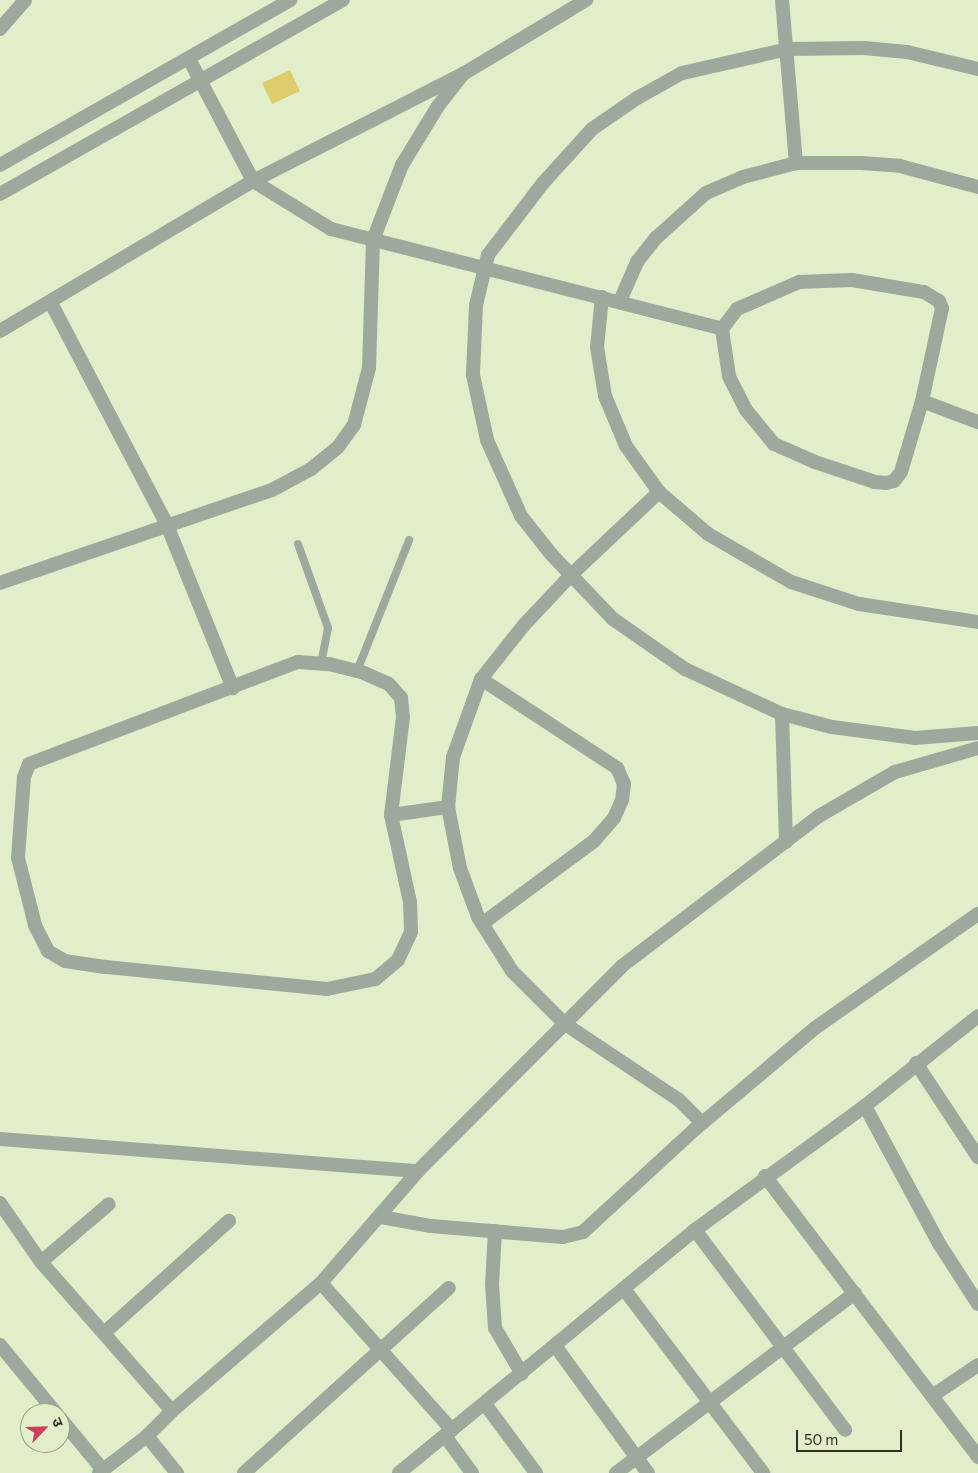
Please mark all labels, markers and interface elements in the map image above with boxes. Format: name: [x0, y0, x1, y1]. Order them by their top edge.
north arrow: [20, 1403, 70, 1453]
text: उ: [49, 1415, 68, 1429]
scale bar: [798, 1420, 904, 1452]
text: 50 m: [804, 1430, 838, 1448]

